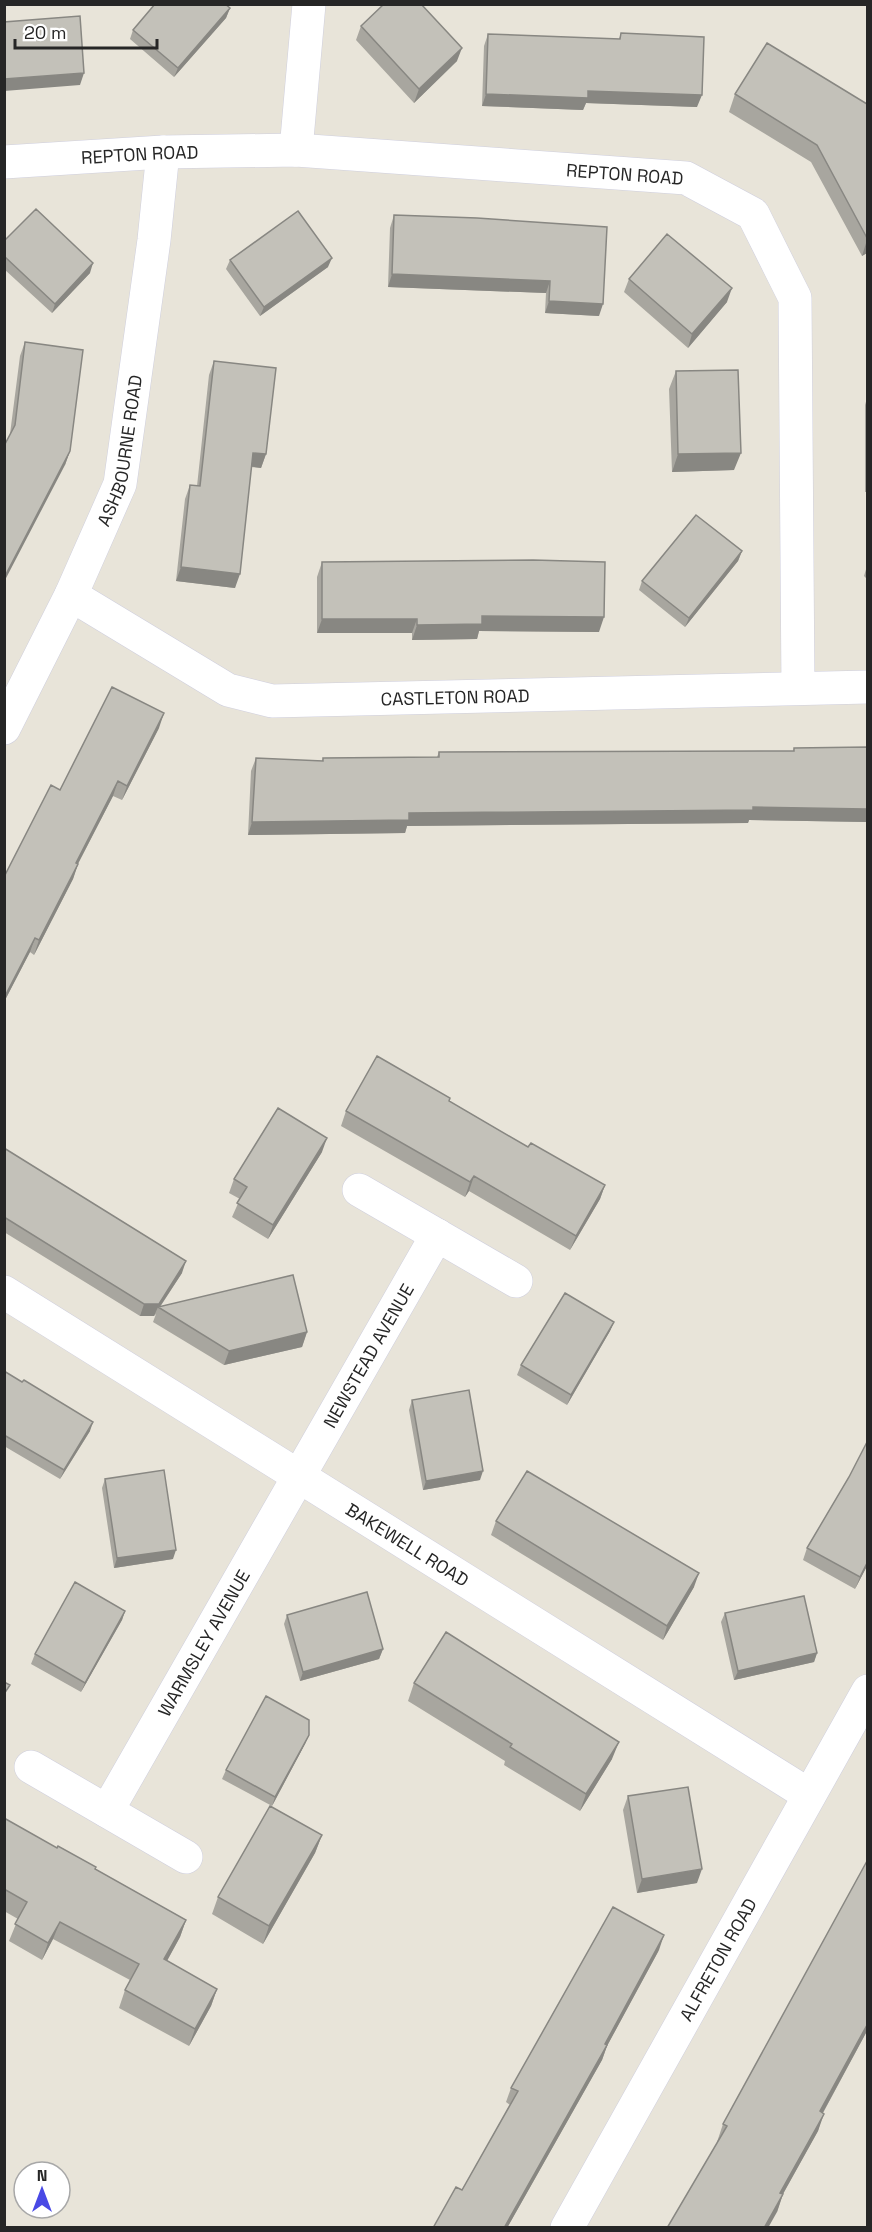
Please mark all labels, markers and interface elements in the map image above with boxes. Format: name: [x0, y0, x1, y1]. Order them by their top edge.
scale bar: [15, 12, 158, 50]
text: 20 m: [24, 21, 67, 44]
street label: REPTON ROAD: [80, 140, 199, 169]
street label: REPTON ROAD: [565, 158, 684, 189]
street label: ASHBOURNE ROAD: [91, 373, 147, 529]
street label: CASTLETON ROAD: [380, 683, 530, 710]
street label: NEWSTEAD AVENUE: [318, 1279, 418, 1432]
street label: BAKEWELL ROAD: [342, 1497, 473, 1591]
street label: WARMSLEY AVENUE: [152, 1565, 255, 1720]
street label: ALFRETON ROAD: [674, 1894, 761, 2025]
north arrow: [12, 2160, 72, 2220]
text: N: [37, 2165, 47, 2186]

